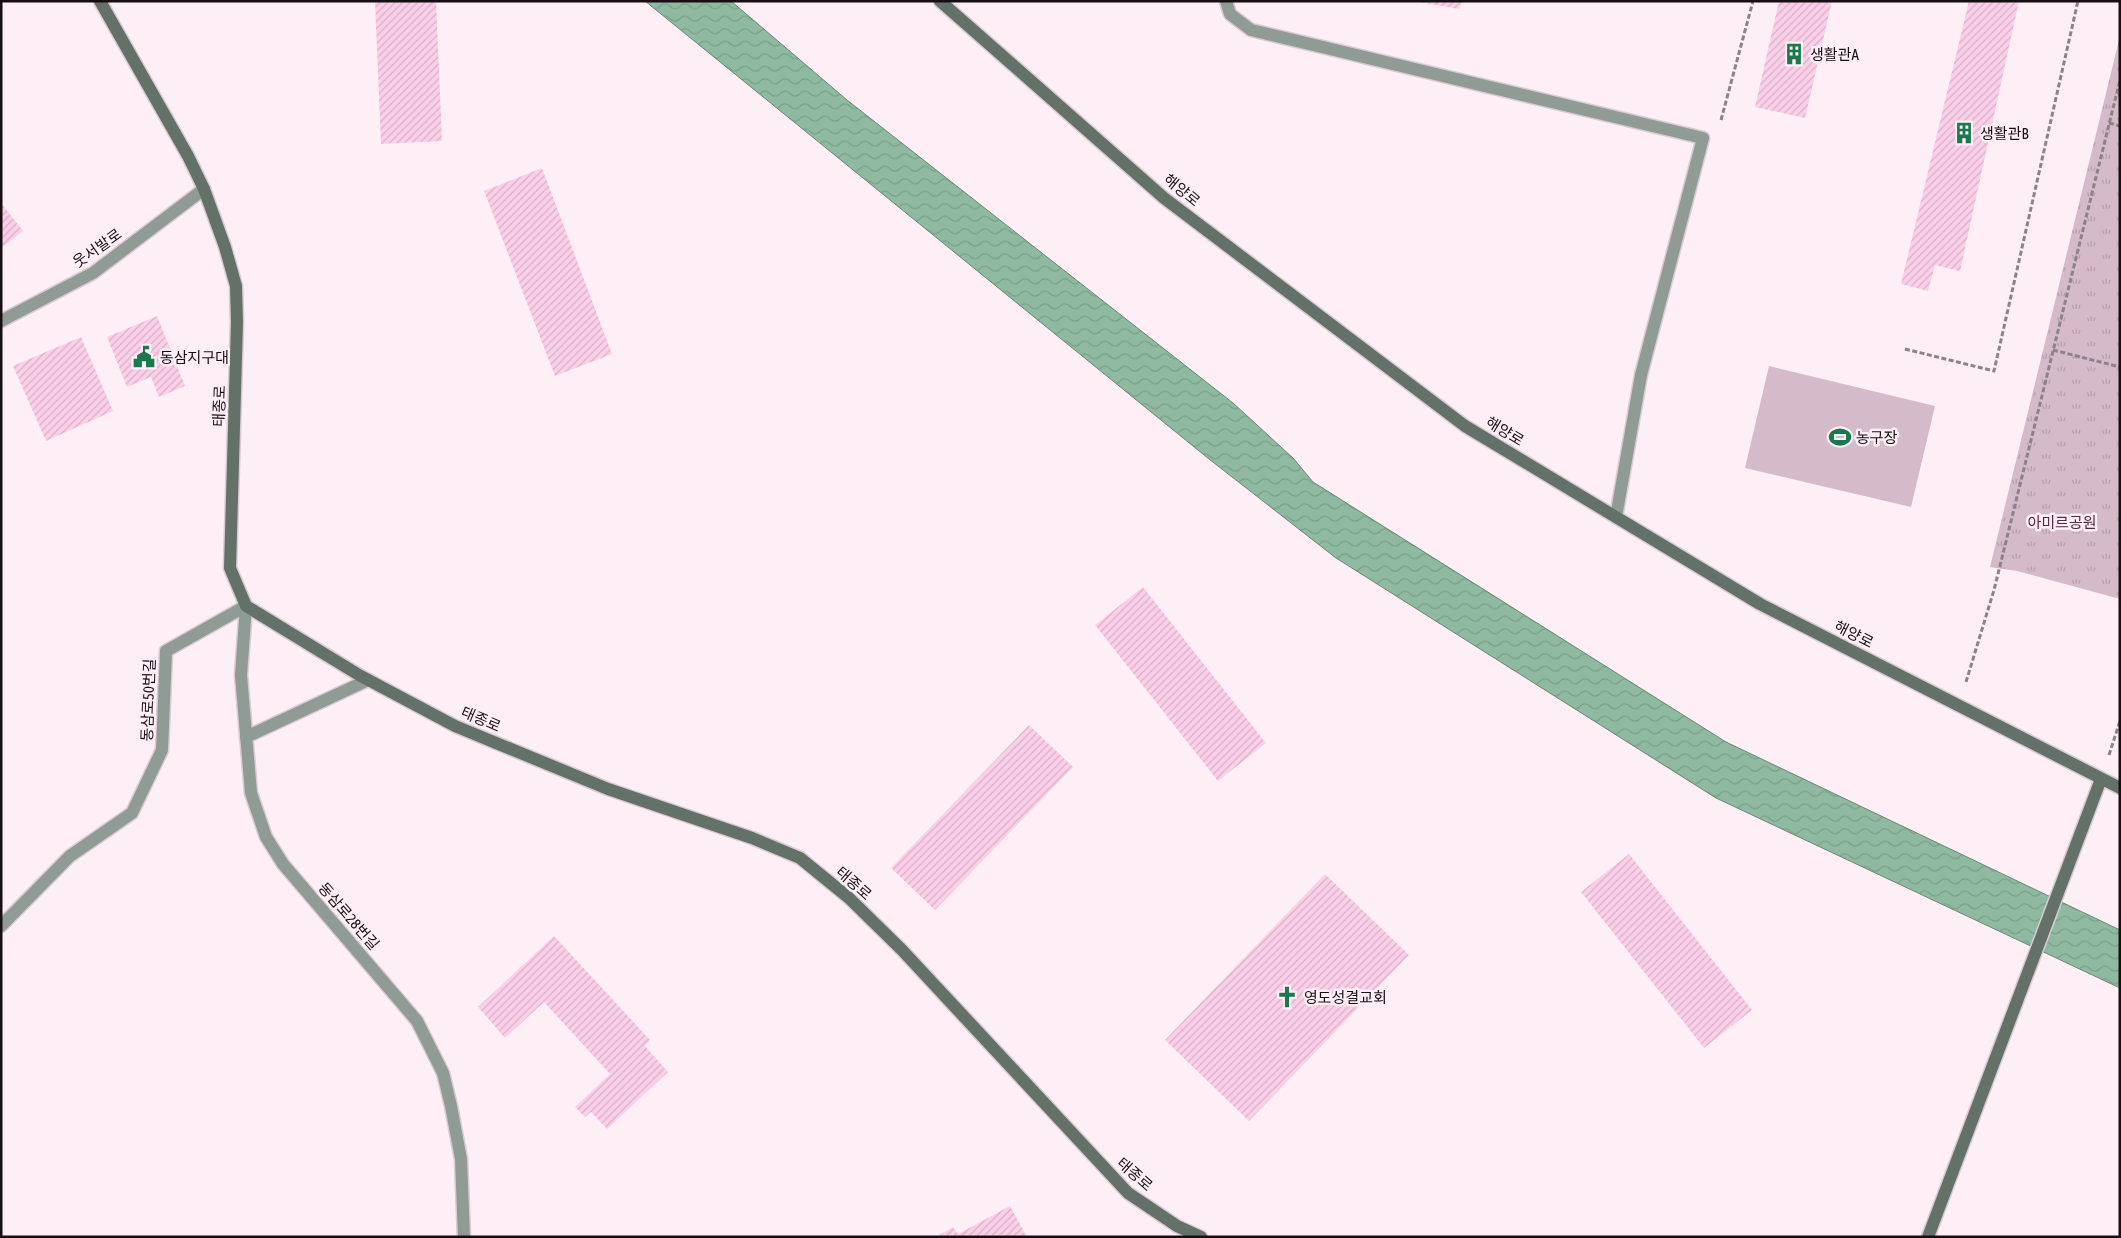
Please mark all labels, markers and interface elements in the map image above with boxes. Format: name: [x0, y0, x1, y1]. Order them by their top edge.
building icon: 생활관A: [1781, 41, 1807, 67]
place label: 생활관A: [1810, 46, 1859, 63]
building icon: 생활관B: [1951, 120, 1977, 146]
place label: 생활관B: [1980, 125, 2029, 142]
street label: 해양로: [1161, 170, 1203, 210]
street label: 웃서발로: [70, 225, 124, 271]
public building icon: 동삼지구대: [131, 344, 157, 370]
place label: 동삼지구대: [160, 349, 229, 366]
street label: 태종로: [210, 385, 228, 427]
street label: 해양로: [1483, 413, 1527, 449]
sports icon: 농구장: [1827, 424, 1853, 450]
place label: 농구장: [1856, 429, 1898, 446]
park label: 아미르공원: [2027, 514, 2097, 531]
street label: 해양로: [1832, 617, 1876, 651]
street label: 동삼로50번길: [138, 658, 158, 742]
street label: 태종로: [459, 703, 503, 735]
street label: 태종로: [833, 863, 875, 903]
street label: 동삼로28번길: [315, 879, 383, 953]
church icon: 영도성결교회: [1274, 984, 1300, 1010]
place label: 영도성결교회: [1304, 989, 1387, 1006]
street label: 태종로: [1114, 1154, 1156, 1194]

